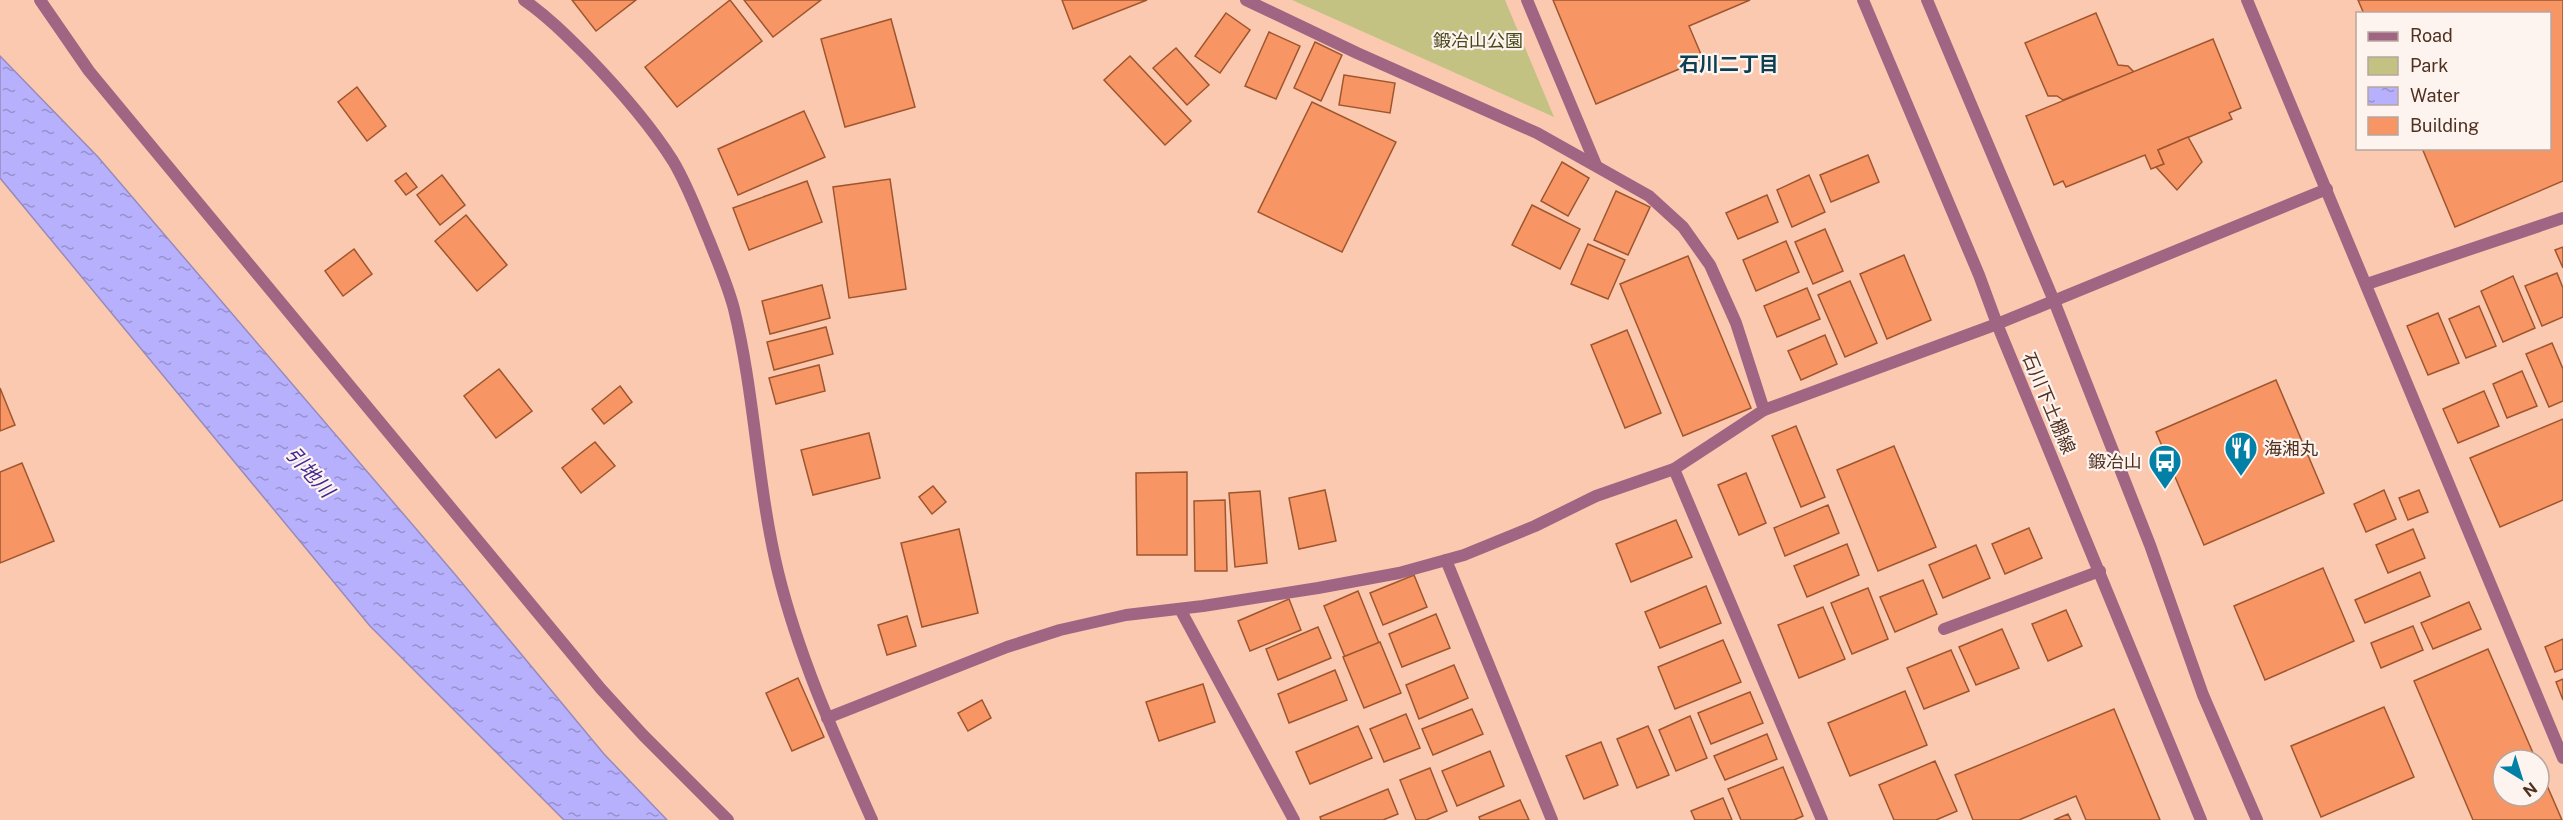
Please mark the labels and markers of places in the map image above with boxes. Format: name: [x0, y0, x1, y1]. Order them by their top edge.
restaurant icon: 海湘丸: [2223, 430, 2259, 477]
place label: 海湘丸: [2264, 438, 2318, 459]
bus stop icon: 鍛冶山: [2147, 443, 2183, 490]
place label: 鍛冶山: [2088, 451, 2142, 472]

